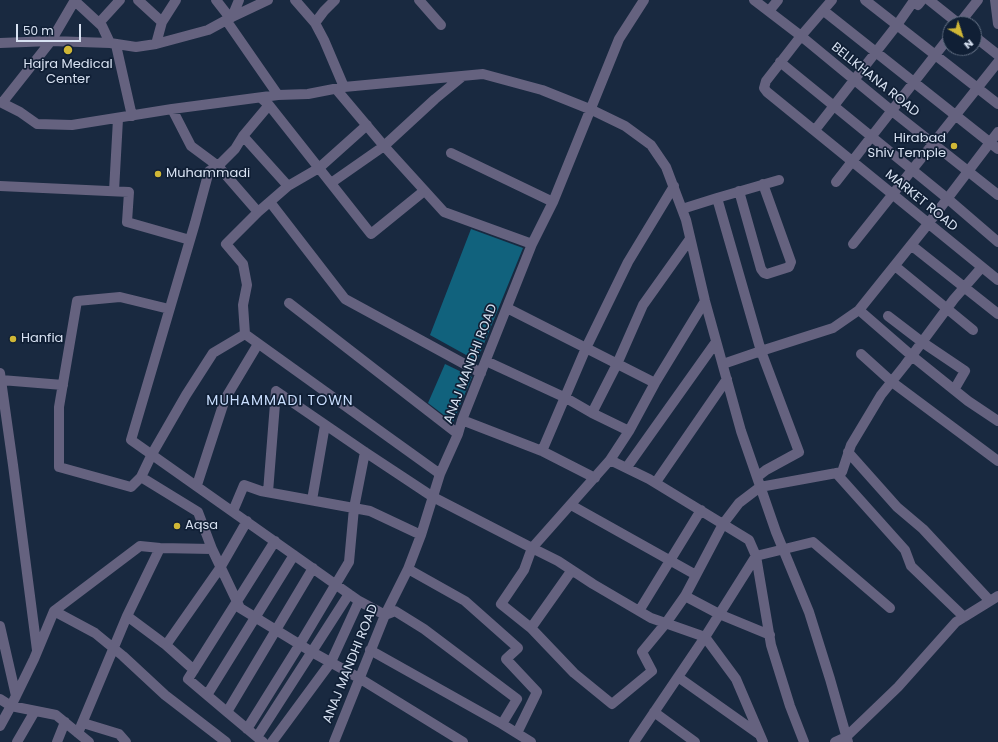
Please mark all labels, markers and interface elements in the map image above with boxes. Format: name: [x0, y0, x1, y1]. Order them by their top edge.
scale bar: [18, 16, 83, 42]
north arrow: [942, 16, 982, 56]
text: 50 m: [23, 22, 54, 39]
text: N: [961, 36, 977, 53]
street label: BELLKHANA ROAD: [828, 40, 922, 120]
marker: Hajra Medical Center: [62, 44, 74, 56]
place label: Hajra Medical Center: [23, 57, 113, 88]
place label: Hirabad Shiv Temple: [868, 131, 946, 162]
marker: Hirabad Shiv Temple: [949, 141, 959, 151]
place label: Muhammadi: [166, 166, 250, 182]
street label: MARKET ROAD: [882, 167, 960, 235]
marker: Muhammadi: [153, 169, 163, 179]
street label: ANAJ MANDHI ROAD: [441, 302, 501, 426]
place label: Hanfia: [21, 331, 63, 347]
marker: Hanfia: [8, 334, 18, 344]
district label: MUHAMMADI TOWN: [206, 393, 354, 409]
place label: Aqsa: [185, 518, 218, 534]
marker: Aqsa: [172, 521, 182, 531]
street label: ANAJ MANDHI ROAD: [320, 602, 382, 726]

